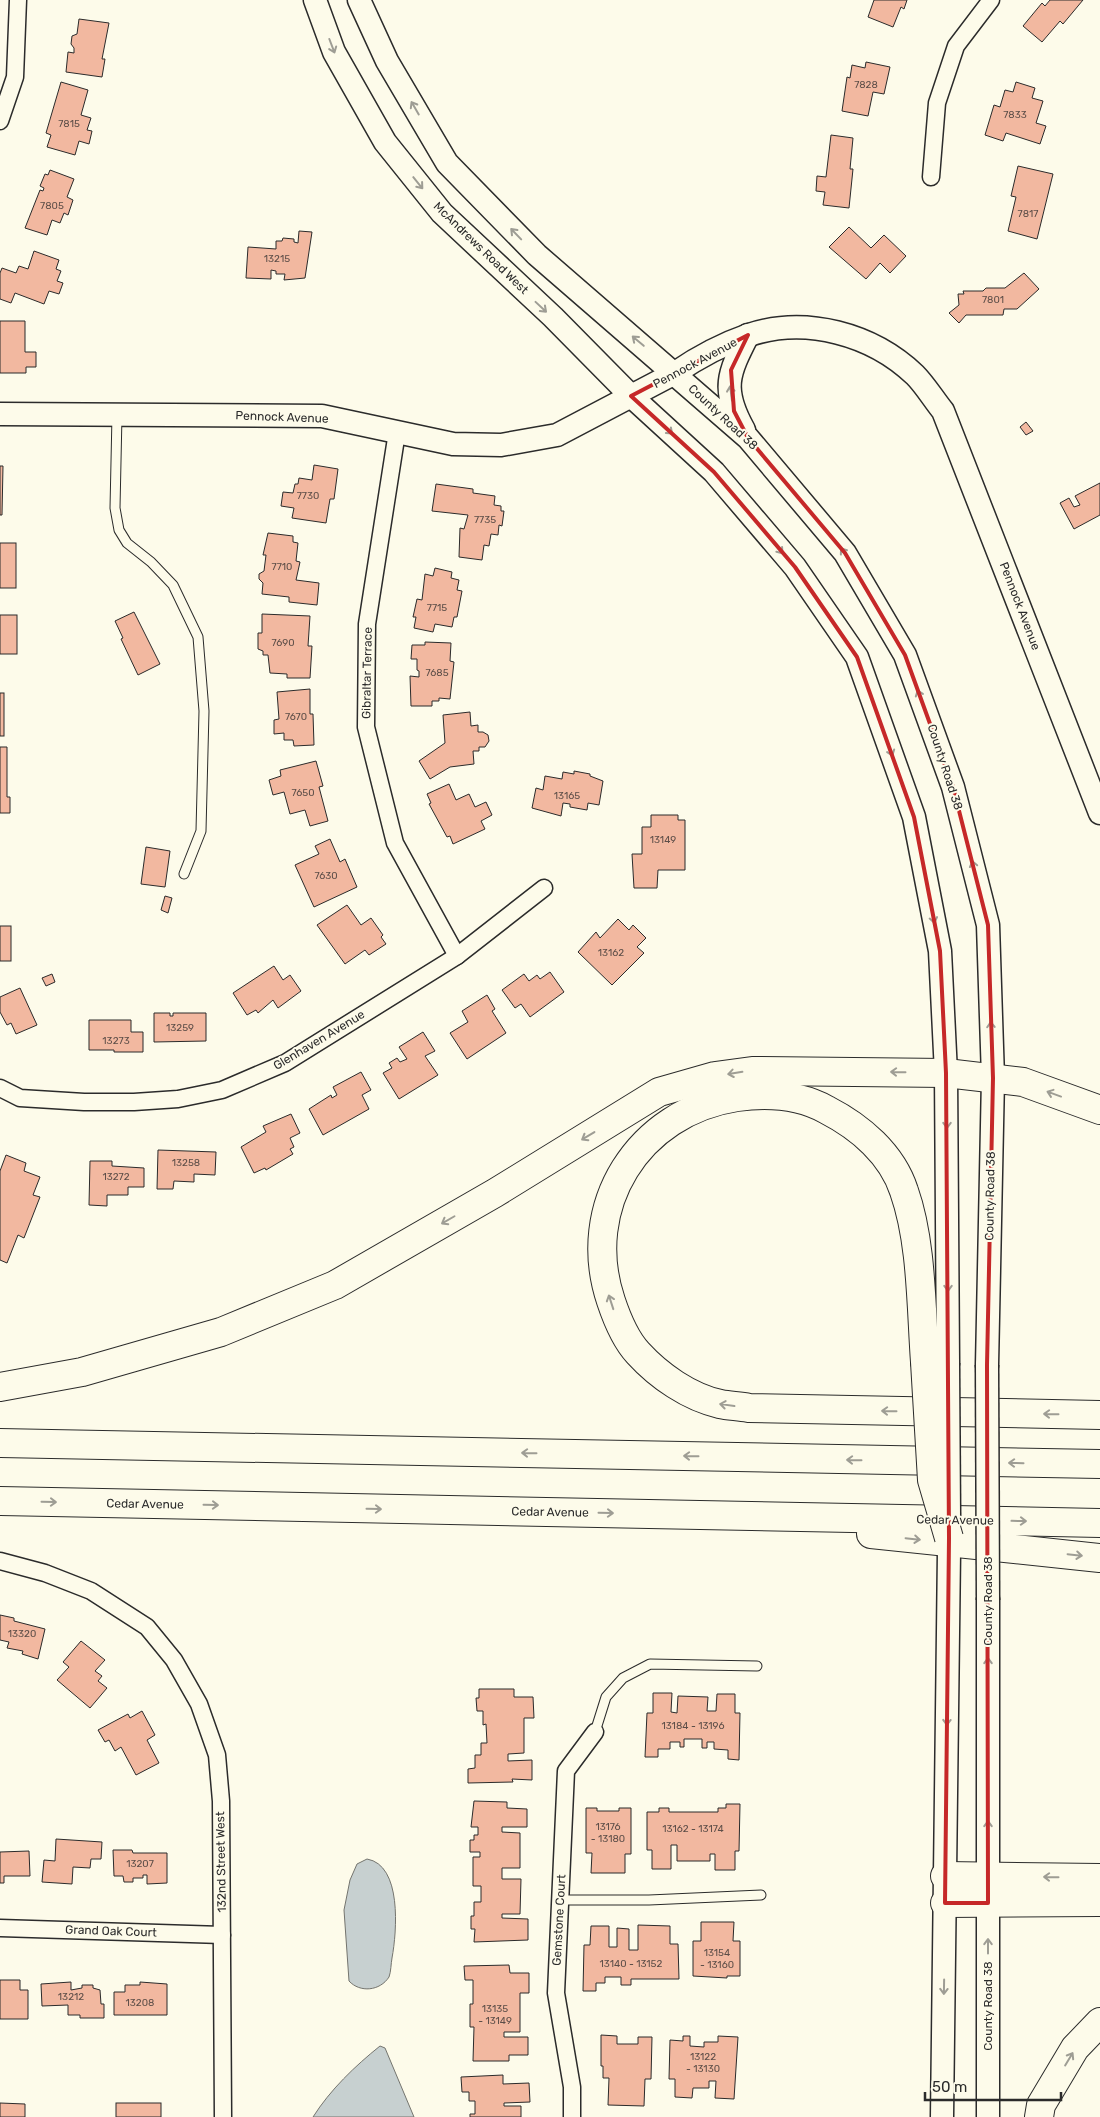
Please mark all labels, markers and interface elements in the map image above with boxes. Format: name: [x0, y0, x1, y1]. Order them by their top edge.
one-way arrow: [328, 38, 337, 53]
house number: 7828: [854, 79, 878, 91]
one-way arrow: [409, 102, 419, 116]
house number: 7833: [1003, 109, 1027, 121]
house number: 7815: [58, 118, 80, 130]
one-way arrow: [412, 176, 423, 189]
street label: McAndrews Road West: [431, 199, 531, 297]
house number: 7805: [40, 200, 64, 212]
house number: 7817: [1018, 208, 1038, 220]
one-way arrow: [510, 228, 522, 240]
house number: 13215: [264, 253, 290, 265]
house number: 7801: [982, 294, 1004, 306]
one-way arrow: [535, 301, 548, 313]
street label: Pennock Avenue: [651, 335, 740, 391]
one-way arrow: [631, 336, 644, 347]
street label: County Road 38: [686, 381, 760, 453]
one-way arrow: [726, 385, 736, 401]
street label: Pennock Avenue: [235, 408, 329, 426]
one-way arrow: [661, 423, 673, 435]
house number: 7730: [297, 490, 319, 502]
house number: 7735: [474, 514, 496, 526]
one-way arrow: [772, 541, 784, 554]
one-way arrow: [840, 547, 850, 561]
street label: Pennock Avenue: [997, 560, 1043, 652]
house number: 7710: [272, 561, 292, 573]
house number: 7715: [427, 602, 447, 614]
street label: Gibraltar Terrace: [359, 627, 375, 719]
house number: 7690: [271, 637, 295, 649]
house number: 7685: [425, 667, 449, 679]
one-way arrow: [915, 689, 924, 705]
house number: 7670: [285, 711, 307, 723]
street label: County Road 38: [925, 722, 965, 812]
one-way arrow: [886, 741, 895, 756]
house number: 7650: [291, 787, 315, 799]
house number: 13165: [554, 790, 580, 802]
house number: 13149: [650, 834, 676, 846]
one-way arrow: [969, 861, 978, 877]
house number: 7630: [314, 870, 338, 882]
one-way arrow: [929, 907, 939, 923]
house number: 13162: [598, 947, 624, 959]
street label: Glenhaven Avenue: [271, 1007, 367, 1073]
one-way arrow: [986, 1021, 996, 1038]
house number: 13259: [166, 1022, 194, 1034]
house number: 13273: [102, 1035, 130, 1047]
one-way arrow: [890, 1067, 906, 1077]
one-way arrow: [728, 1069, 744, 1079]
one-way arrow: [1047, 1089, 1062, 1098]
one-way arrow: [942, 1113, 952, 1129]
one-way arrow: [581, 1131, 595, 1141]
street label: County Road 38: [982, 1151, 998, 1241]
house number: 13258: [172, 1157, 200, 1169]
house number: 13272: [102, 1171, 130, 1183]
one-way arrow: [442, 1215, 456, 1225]
one-way arrow: [943, 1276, 953, 1292]
one-way arrow: [606, 1295, 615, 1310]
one-way arrow: [719, 1399, 735, 1409]
one-way arrow: [881, 1406, 897, 1415]
one-way arrow: [1044, 1409, 1060, 1419]
one-way arrow: [521, 1448, 538, 1458]
one-way arrow: [684, 1452, 700, 1461]
one-way arrow: [846, 1455, 862, 1464]
one-way arrow: [1009, 1458, 1025, 1468]
street label: Cedar Avenue: [106, 1496, 184, 1512]
one-way arrow: [40, 1498, 56, 1507]
one-way arrow: [203, 1501, 219, 1510]
one-way arrow: [365, 1504, 381, 1513]
street label: Cedar Avenue: [511, 1504, 589, 1520]
one-way arrow: [598, 1508, 614, 1518]
street label: Cedar Avenue: [916, 1512, 994, 1528]
one-way arrow: [1010, 1516, 1027, 1526]
one-way arrow: [905, 1534, 921, 1544]
one-way arrow: [1066, 1550, 1082, 1560]
street label: County Road 38: [981, 1556, 995, 1646]
house number: 13320: [8, 1628, 36, 1640]
one-way arrow: [983, 1657, 993, 1674]
one-way arrow: [942, 1710, 952, 1726]
house number: 13184 - 13196: [662, 1720, 724, 1732]
street label: 132nd Street West: [213, 1811, 229, 1913]
one-way arrow: [983, 1820, 993, 1836]
house number: 13176 - 13180: [591, 1821, 625, 1845]
house number: 13162 - 13174: [662, 1823, 724, 1835]
house number: 13207: [126, 1858, 154, 1870]
one-way arrow: [1044, 1872, 1060, 1882]
street label: Gemstone Court: [550, 1874, 568, 1966]
street label: Grand Oak Court: [65, 1922, 157, 1940]
one-way arrow: [983, 1938, 993, 1954]
house number: 13154 - 13160: [700, 1947, 734, 1971]
house number: 13140 - 13152: [600, 1958, 663, 1970]
street label: County Road 38: [981, 1961, 995, 2051]
one-way arrow: [939, 1978, 949, 1994]
house number: 13212: [58, 1991, 84, 2003]
house number: 13208: [126, 1997, 154, 2009]
house number: 13135 - 13149: [478, 2003, 512, 2027]
house number: 13122 - 13130: [686, 2051, 720, 2075]
one-way arrow: [1064, 2052, 1074, 2066]
scale bar: [925, 2070, 1061, 2102]
text: 50 m: [932, 2078, 967, 2096]

